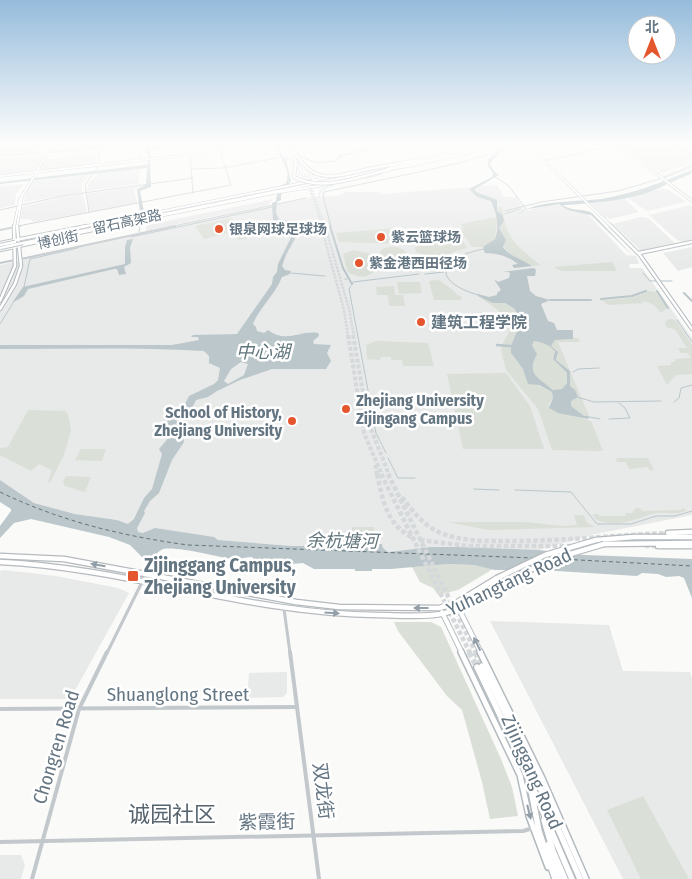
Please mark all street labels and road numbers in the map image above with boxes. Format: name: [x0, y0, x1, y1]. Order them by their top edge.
street label: 留石高架路: [91, 206, 163, 238]
street label: 博创街: [36, 227, 80, 253]
street label: Yuhangtang Road: [443, 543, 575, 621]
street label: Shuanglong Street: [107, 683, 250, 706]
street label: Chongren Road: [28, 687, 84, 807]
street label: Zijinggang Road: [496, 711, 568, 833]
street label: 双龙街: [308, 761, 338, 821]
street label: 紫霞街: [238, 810, 296, 834]

